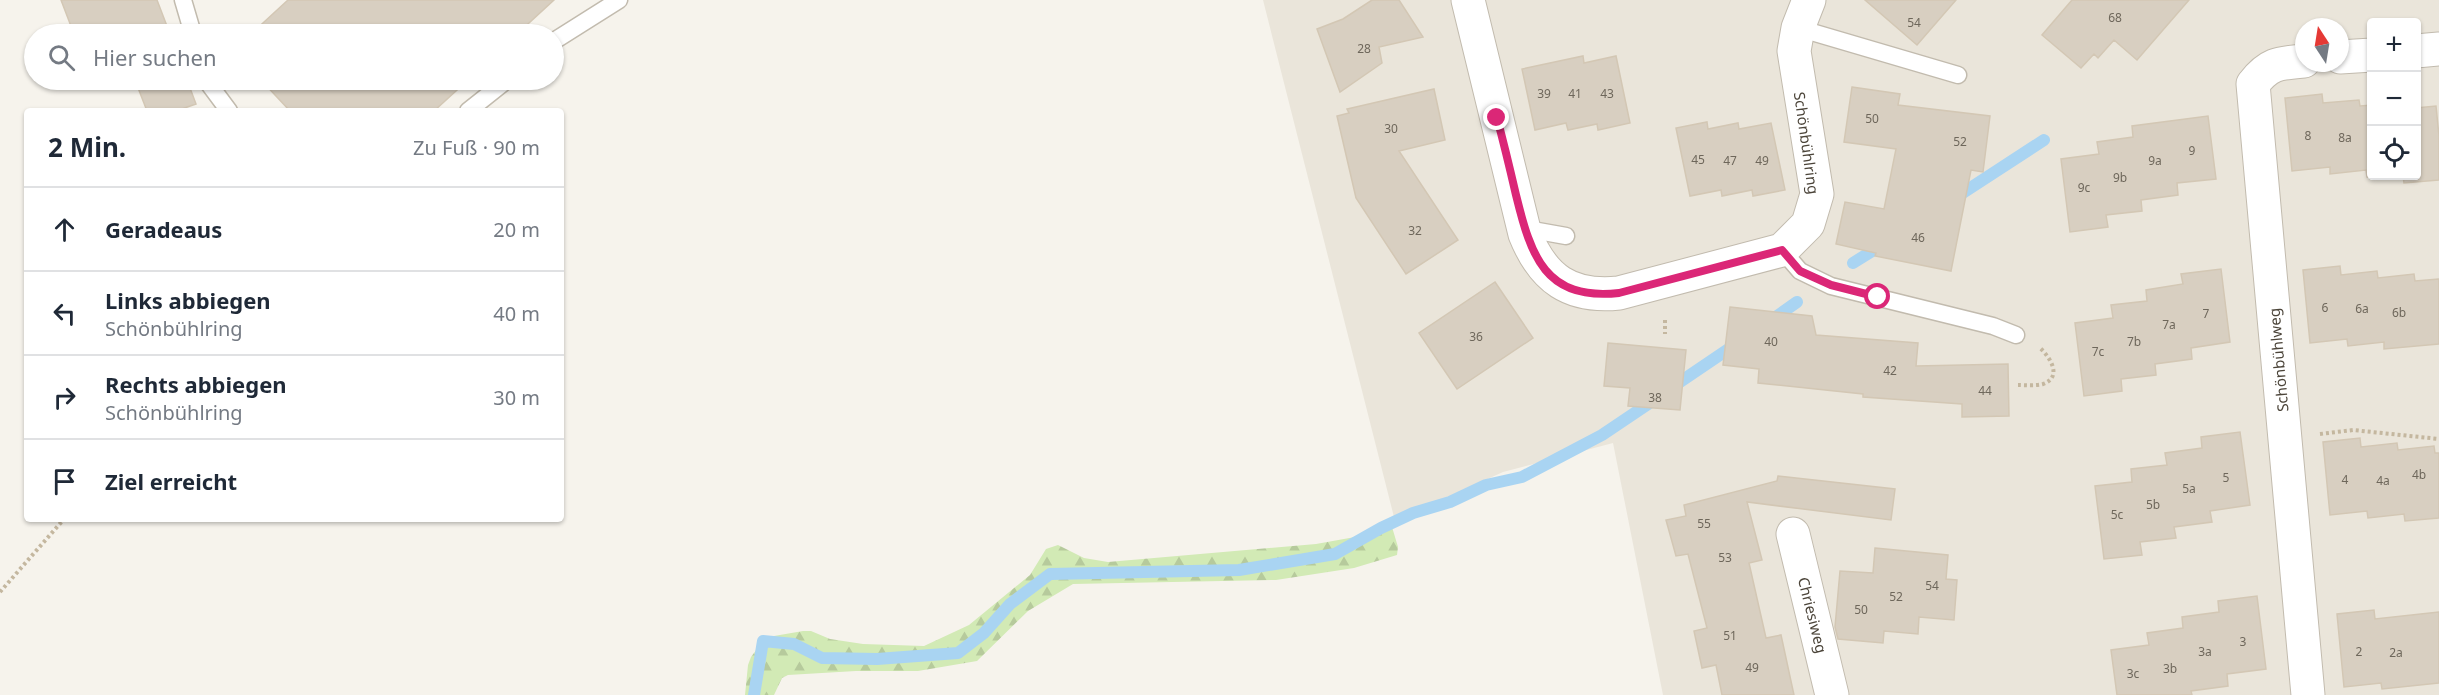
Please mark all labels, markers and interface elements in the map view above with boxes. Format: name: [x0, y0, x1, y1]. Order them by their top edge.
house number: 68: [2108, 9, 2122, 26]
house number: 54: [1907, 14, 1921, 31]
north arrow: [2295, 18, 2349, 72]
map controls: [2367, 18, 2421, 180]
button: +: [2367, 18, 2421, 72]
search box: [24, 24, 564, 90]
house number: 28: [1357, 40, 1371, 57]
icon: search: [45, 41, 78, 74]
text: Hier suchen: [93, 42, 217, 72]
button: −: [2367, 72, 2421, 126]
house number: 39: [1537, 85, 1551, 102]
house number: 41: [1568, 85, 1582, 102]
house number: 43: [1600, 85, 1614, 102]
street label: Schönbühlring: [1790, 90, 1824, 196]
route end: [1483, 104, 1509, 130]
house number: 50: [1865, 110, 1879, 127]
house number: 30: [1384, 120, 1398, 137]
button: locate: [2367, 126, 2421, 180]
house number: 8: [2305, 127, 2312, 144]
text: 2 Min.: [48, 129, 126, 165]
house number: 8a: [2338, 129, 2352, 146]
house number: 52: [1953, 133, 1967, 150]
text: Zu Fuß · 90 m: [413, 134, 540, 161]
house number: 9: [2189, 142, 2196, 159]
house number: 45: [1691, 151, 1705, 168]
house number: 47: [1723, 152, 1737, 169]
house number: 49: [1755, 152, 1769, 169]
house number: 9a: [2148, 152, 2162, 169]
house number: 9b: [2113, 169, 2127, 186]
house number: 9c: [2078, 179, 2091, 196]
icon: ahead: [48, 213, 81, 246]
text: Geradeaus: [105, 214, 222, 244]
text: 20 m: [493, 216, 540, 243]
house number: 32: [1408, 222, 1422, 239]
house number: 46: [1911, 229, 1925, 246]
route start: [1864, 283, 1890, 309]
text: Links abbiegen: [105, 285, 271, 315]
icon: left: [48, 297, 81, 330]
house number: 6: [2322, 299, 2329, 316]
text: 40 m: [493, 300, 540, 327]
house number: 6a: [2355, 300, 2369, 317]
house number: 6b: [2392, 304, 2406, 321]
house number: 7: [2203, 305, 2210, 322]
street label: Schönbühlweg: [2263, 307, 2293, 413]
text: Schönbühlring: [105, 315, 243, 342]
house number: 7a: [2162, 316, 2176, 333]
house number: 36: [1469, 328, 1483, 345]
house number: 40: [1764, 333, 1778, 350]
house number: 7b: [2127, 333, 2141, 350]
house number: 7c: [2092, 343, 2105, 360]
house number: 42: [1883, 362, 1897, 379]
text: Rechts abbiegen: [105, 369, 287, 399]
icon: right: [48, 381, 81, 414]
house number: 44: [1978, 382, 1992, 399]
text: 30 m: [493, 384, 540, 411]
house number: 38: [1648, 389, 1662, 406]
text: Schönbühlring: [105, 399, 243, 426]
icon: arrive: [48, 465, 81, 498]
text: Ziel erreicht: [105, 466, 237, 496]
house number: 4b: [2412, 466, 2426, 483]
house number: 5: [2223, 469, 2230, 486]
house number: 4: [2342, 471, 2349, 488]
house number: 4a: [2376, 472, 2390, 489]
house number: 5a: [2182, 480, 2196, 497]
house number: 5b: [2146, 496, 2160, 513]
house number: 5c: [2111, 506, 2124, 523]
house number: 55: [1697, 515, 1711, 532]
house number: 53: [1718, 549, 1732, 566]
street label: Chriesiweg: [1794, 575, 1832, 655]
house number: 54: [1925, 577, 1939, 594]
house number: 52: [1889, 588, 1903, 605]
house number: 50: [1854, 601, 1868, 618]
house number: 51: [1723, 627, 1737, 644]
house number: 3: [2240, 633, 2247, 650]
house number: 3a: [2198, 643, 2212, 660]
house number: 2: [2356, 643, 2363, 660]
house number: 2a: [2389, 644, 2403, 661]
house number: 49: [1745, 659, 1759, 676]
house number: 3b: [2163, 660, 2177, 677]
house number: 3c: [2127, 665, 2140, 682]

